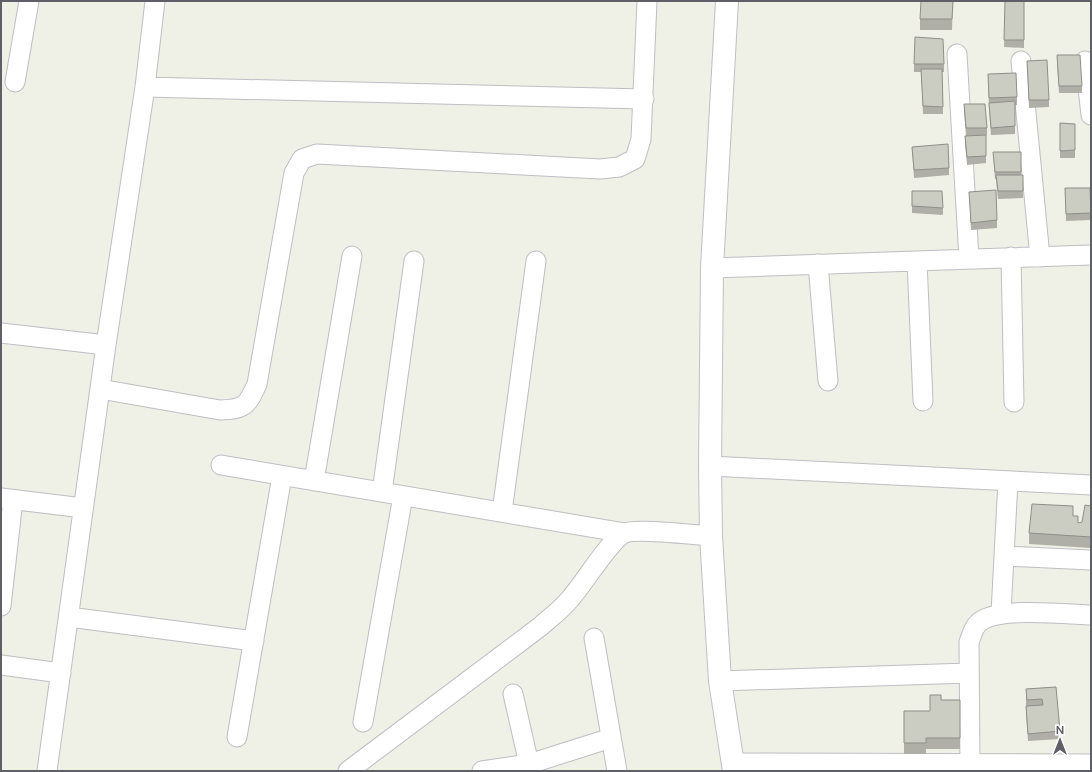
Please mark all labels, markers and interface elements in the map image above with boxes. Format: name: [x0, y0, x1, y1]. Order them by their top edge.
north arrow: [1040, 720, 1080, 760]
text: N: [1056, 724, 1064, 737]

